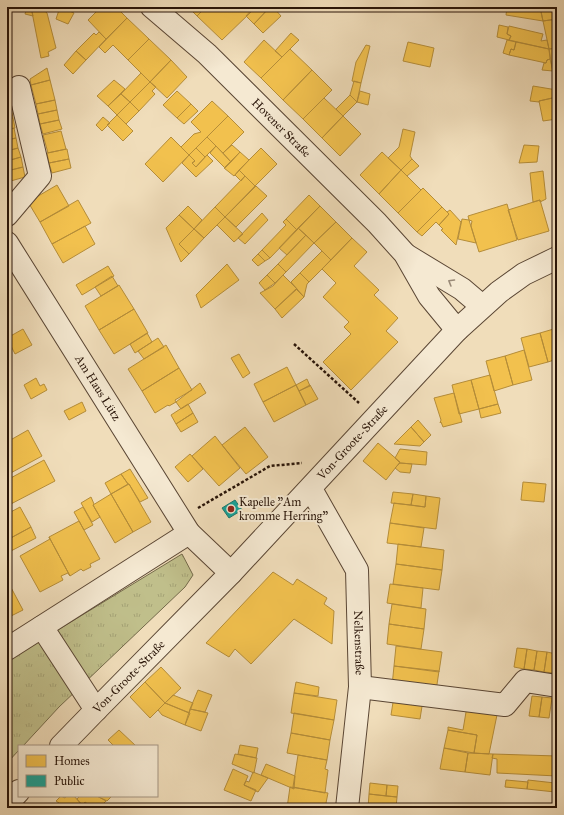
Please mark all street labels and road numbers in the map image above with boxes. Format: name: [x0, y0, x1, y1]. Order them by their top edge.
street label: Hovener Straße: [249, 96, 314, 160]
street label: Am Haus Lütz: [72, 352, 124, 424]
street label: Von-Groote-Straße: [314, 402, 391, 483]
street label: Nelkenstraße: [351, 610, 367, 675]
street label: Von-Groote-Straße: [89, 637, 168, 717]

